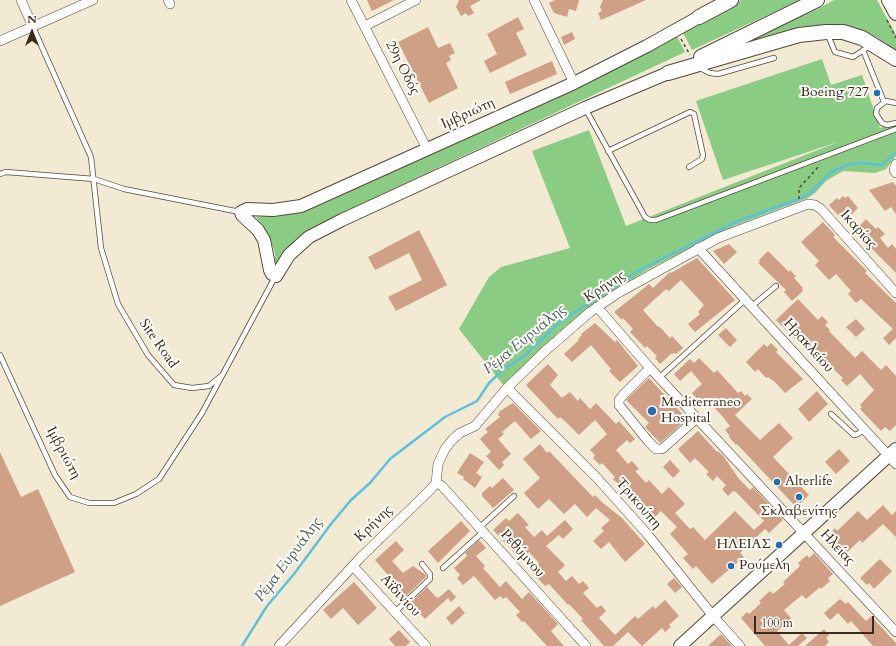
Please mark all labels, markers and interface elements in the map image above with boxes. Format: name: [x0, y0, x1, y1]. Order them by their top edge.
north arrow: [12, 12, 52, 52]
text: N: [27, 12, 37, 27]
street label: 29η Οδός: [381, 38, 423, 98]
place label: Boeing 727: [801, 85, 869, 101]
marker: Boeing 727: [872, 88, 882, 98]
street label: Ιμβριώτη: [439, 95, 497, 133]
street label: Ικαρίας: [836, 207, 880, 253]
street label: Κρήνης: [581, 267, 629, 307]
water label: Ρέμα Ευρυάλης: [480, 301, 570, 379]
street label: Site Road: [135, 316, 181, 372]
street label: Ηρακλείου: [779, 316, 837, 376]
place label: Mediterraneo Hospital: [661, 395, 741, 428]
marker: Mediterraneo Hospital: [646, 405, 658, 417]
street label: Ιμβριώτη: [42, 424, 84, 482]
place label: Alterlife: [785, 474, 833, 490]
street label: Τρικούπη: [611, 475, 665, 533]
marker: Alterlife: [772, 477, 782, 487]
marker: Σκλαβενίτης: [794, 492, 804, 502]
street label: Κρήνης: [352, 502, 396, 546]
place label: Σκλαβενίτης: [761, 504, 837, 520]
water label: Ρέμα Ευρυάλης: [251, 514, 327, 606]
street label: Ρεθύμνου: [496, 527, 548, 581]
street label: Ηλείας: [816, 527, 858, 569]
place label: ΗΛΕΙΑΣ: [716, 537, 771, 553]
marker: ΗΛΕΙΑΣ: [774, 540, 784, 550]
place label: Ρούμελη: [739, 558, 790, 574]
marker: Ρούμελη: [726, 561, 736, 571]
street label: Αϊδινίου: [376, 571, 424, 621]
scale bar: [756, 608, 876, 634]
text: 100 m: [761, 615, 793, 631]

